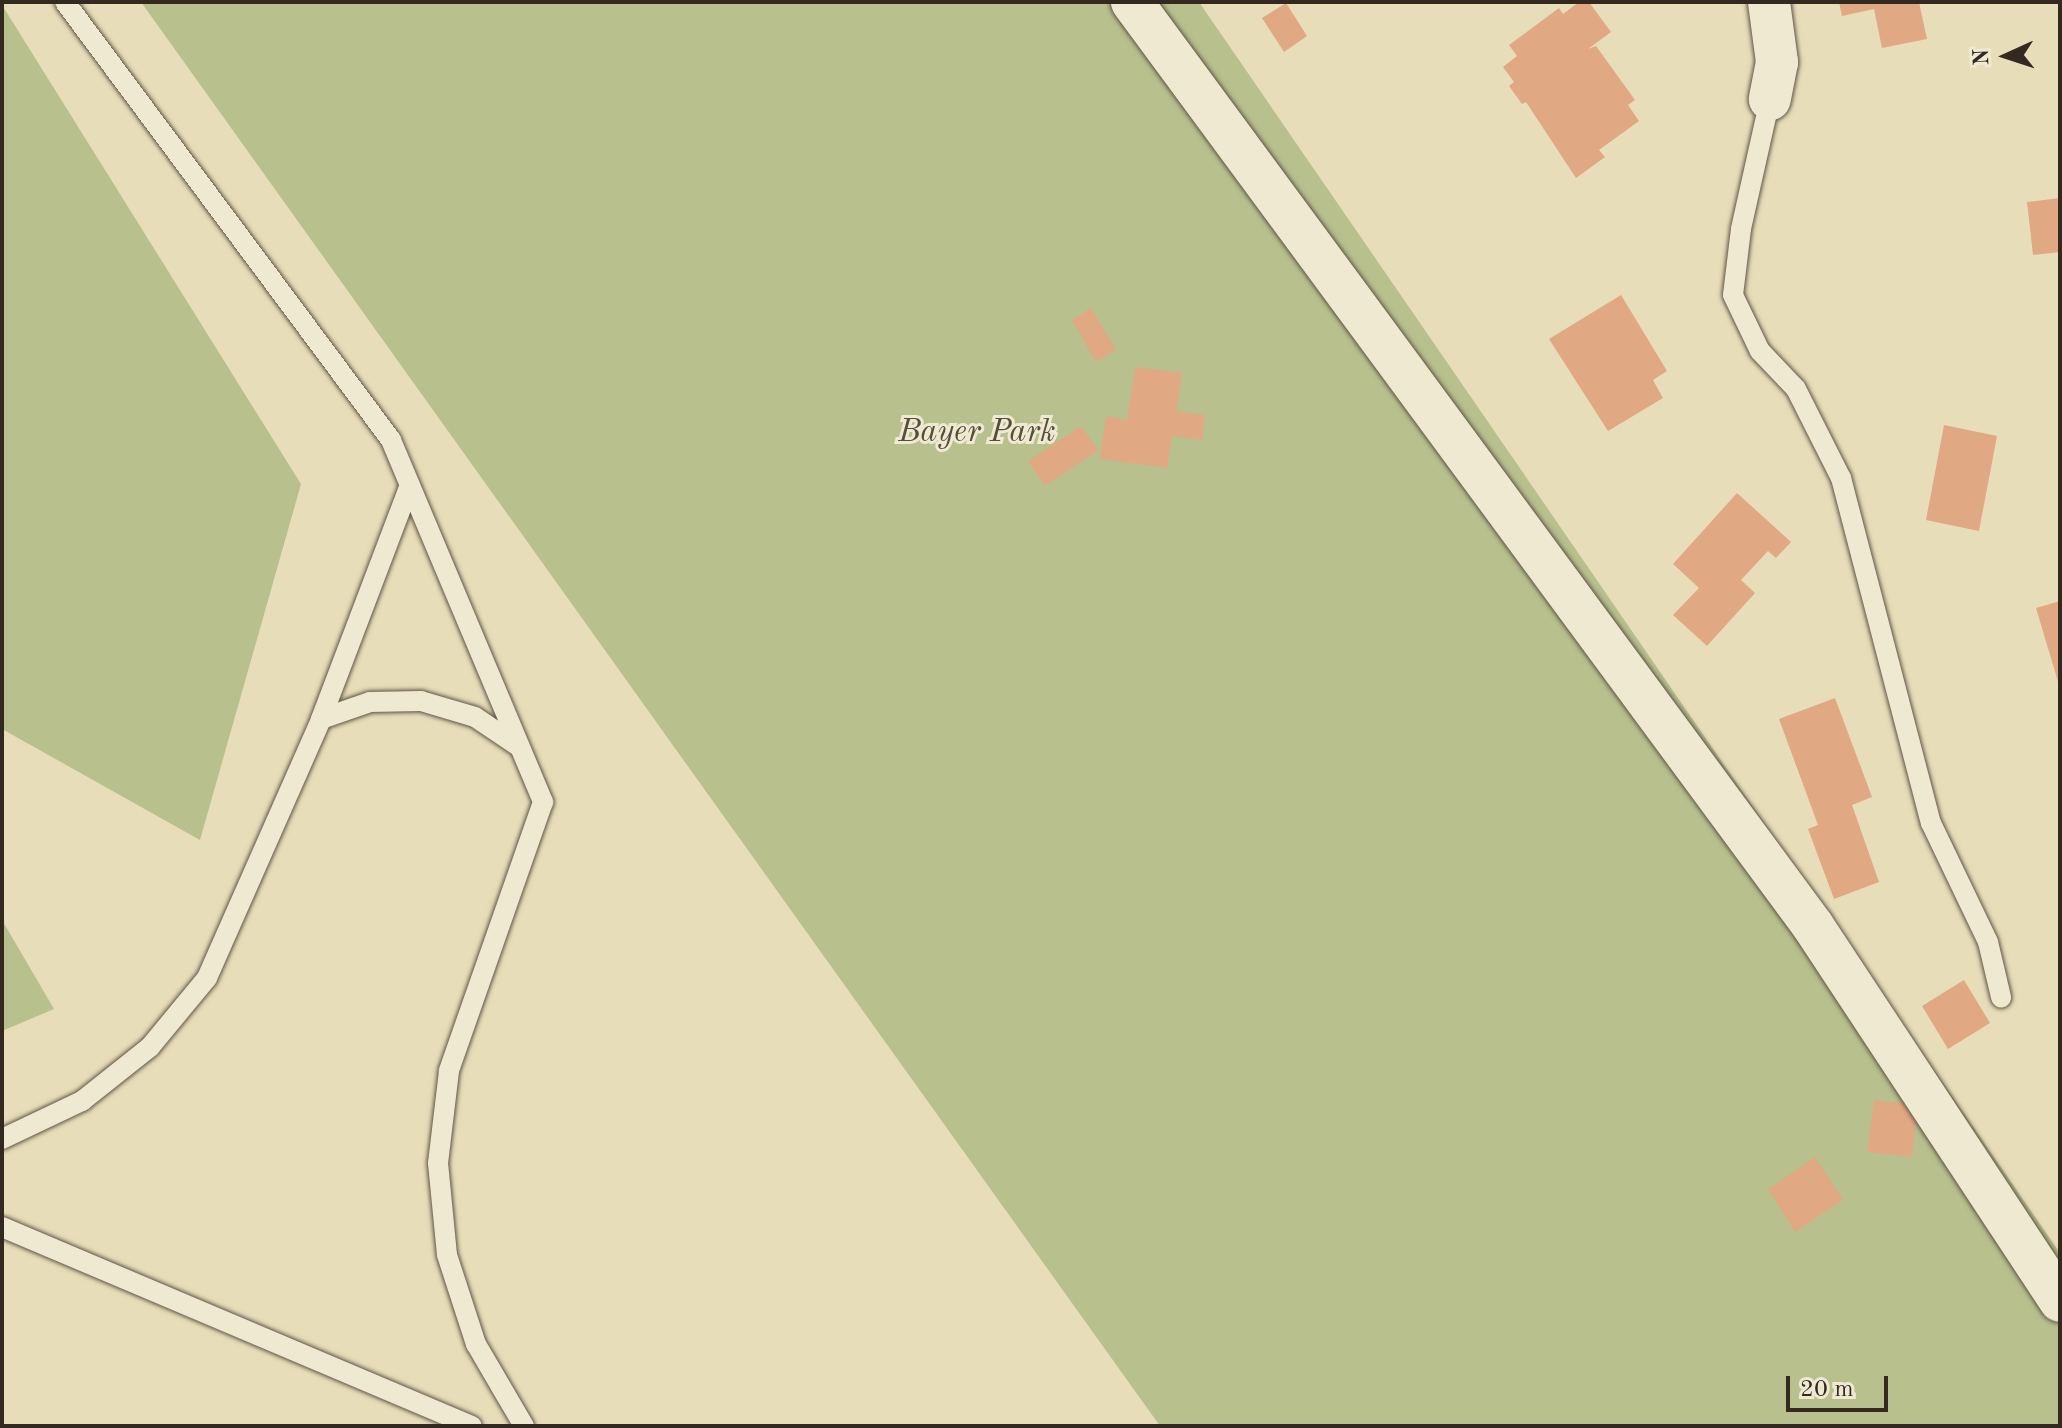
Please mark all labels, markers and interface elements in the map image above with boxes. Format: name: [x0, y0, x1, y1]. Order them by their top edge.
north arrow: [1966, 16, 2046, 96]
text: N: [1971, 48, 1993, 66]
park label: Bayer Park: [898, 414, 1056, 452]
scale bar: [1790, 1360, 1892, 1410]
text: 20 m: [1800, 1378, 1854, 1402]

